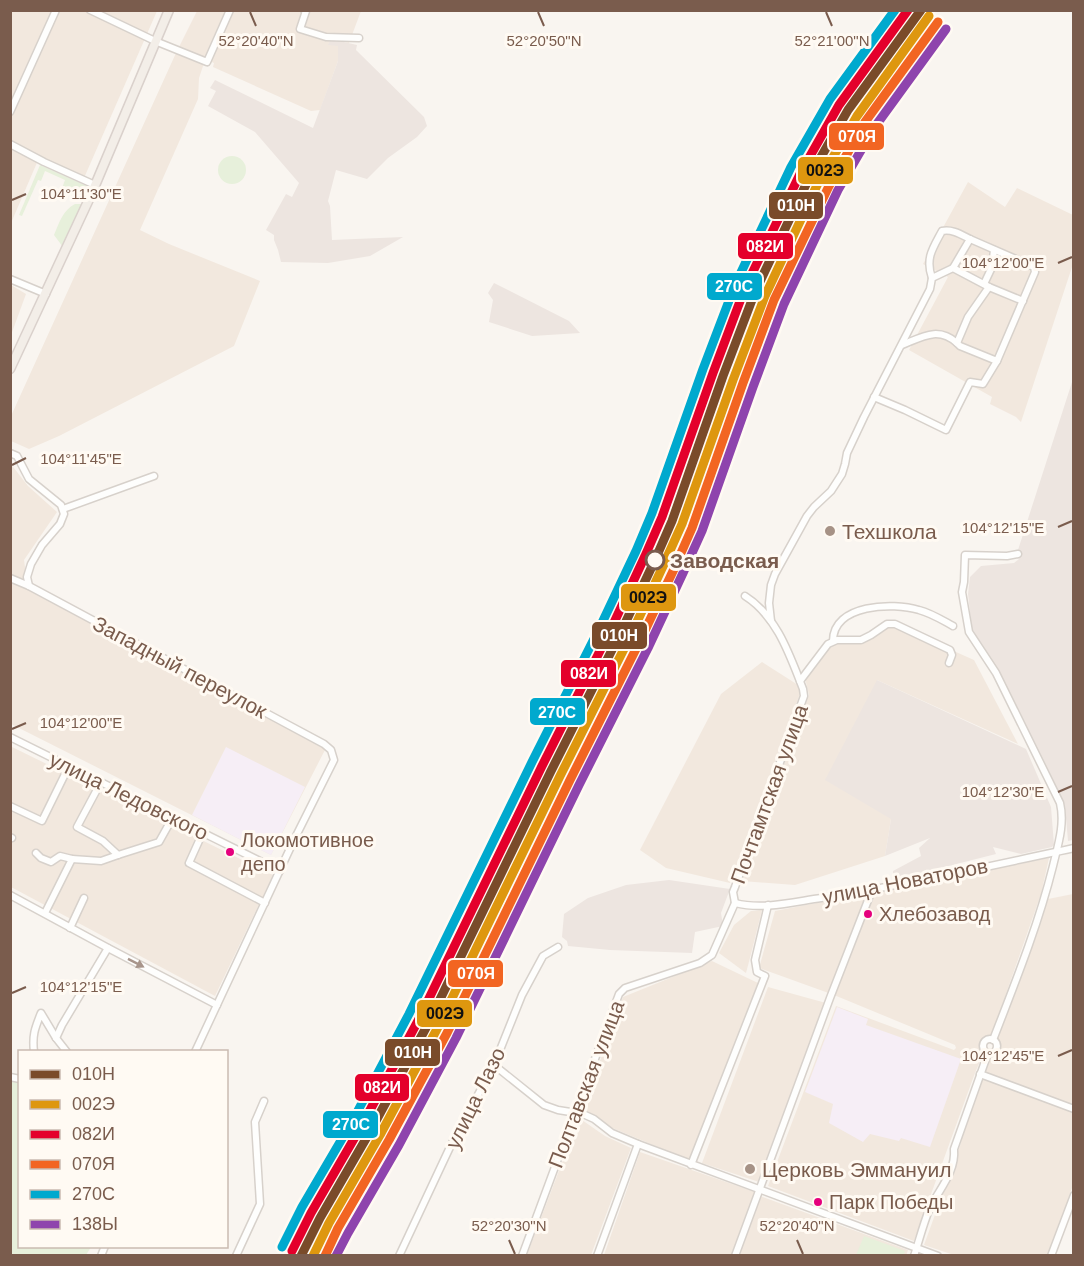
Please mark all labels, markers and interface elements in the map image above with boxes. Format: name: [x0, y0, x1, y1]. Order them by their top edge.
text: 52°20'40"N: [218, 32, 294, 49]
text: 52°20'50"N: [506, 32, 582, 49]
text: 52°21'00"N: [794, 32, 870, 49]
line badge: 070Я: [828, 122, 885, 151]
text: 070Я: [838, 128, 876, 145]
line badge: 002Э: [797, 156, 854, 185]
text: 002Э: [806, 162, 844, 179]
text: 104°11'30"E: [40, 185, 122, 202]
line badge: 010Н: [768, 191, 824, 220]
text: 010Н: [777, 197, 815, 214]
line badge: 082И: [737, 232, 794, 260]
text: 082И: [746, 238, 784, 255]
text: 104°12'00"E: [962, 254, 1044, 271]
line badge: 270С: [706, 272, 763, 301]
text: 270С: [715, 278, 754, 295]
text: 104°11'45"E: [40, 450, 122, 467]
text: 104°12'15"E: [962, 519, 1044, 536]
place label: Техшкола: [842, 520, 937, 543]
marker: Техшкола: [823, 524, 837, 538]
place label: Заводская: [670, 549, 779, 572]
marker: Заводская: [645, 550, 665, 570]
line badge: 002Э: [620, 583, 677, 612]
text: 002Э: [629, 589, 667, 606]
street label: Западный переулок: [89, 611, 272, 723]
line badge: 010Н: [591, 621, 648, 650]
text: 010Н: [600, 627, 638, 644]
line badge: 082И: [560, 659, 617, 688]
text: 082И: [570, 665, 608, 682]
line badge: 270С: [529, 697, 586, 726]
street label: Почтамтская улица: [726, 701, 812, 887]
text: 270С: [538, 704, 577, 721]
text: 104°12'00"E: [40, 714, 122, 731]
street label: улица Ледовского: [46, 748, 212, 844]
text: 104°12'30"E: [962, 783, 1044, 800]
place label: Локомотивное депо: [241, 829, 374, 875]
marker: Локомотивное депо: [224, 846, 236, 858]
street label: улица Новаторов: [820, 854, 990, 908]
place label: Хлебозавод: [879, 903, 991, 925]
marker: Хлебозавод: [862, 908, 874, 920]
one-way arrow: [127, 958, 144, 968]
line badge: 070Я: [447, 959, 504, 988]
text: 070Я: [457, 965, 495, 982]
text: 104°12'15"E: [40, 978, 122, 995]
street label: Полтавская улица: [543, 997, 629, 1171]
line badge: 002Э: [416, 999, 473, 1028]
text: 002Э: [426, 1005, 464, 1022]
line badge: 010Н: [384, 1038, 441, 1067]
text: 010Н: [394, 1044, 432, 1061]
street label: улица Лазо: [441, 1044, 509, 1152]
text: 104°12'45"E: [962, 1047, 1044, 1064]
legend: [18, 1050, 228, 1248]
text: 010Н: [72, 1064, 115, 1084]
line badge: 082И: [354, 1073, 410, 1102]
text: 082И: [363, 1079, 401, 1096]
text: 002Э: [72, 1094, 115, 1114]
line badge: 270С: [322, 1110, 379, 1139]
text: 270С: [332, 1116, 371, 1133]
text: 082И: [72, 1124, 115, 1144]
text: 070Я: [72, 1154, 115, 1174]
place label: Церковь Эммануил: [762, 1158, 951, 1181]
marker: Церковь Эммануил: [743, 1162, 757, 1176]
text: 270С: [72, 1184, 115, 1204]
place label: Парк Победы: [829, 1191, 953, 1213]
marker: Парк Победы: [812, 1196, 824, 1208]
text: 138Ы: [72, 1214, 118, 1234]
text: 52°20'30"N: [471, 1217, 547, 1234]
text: 52°20'40"N: [759, 1217, 835, 1234]

